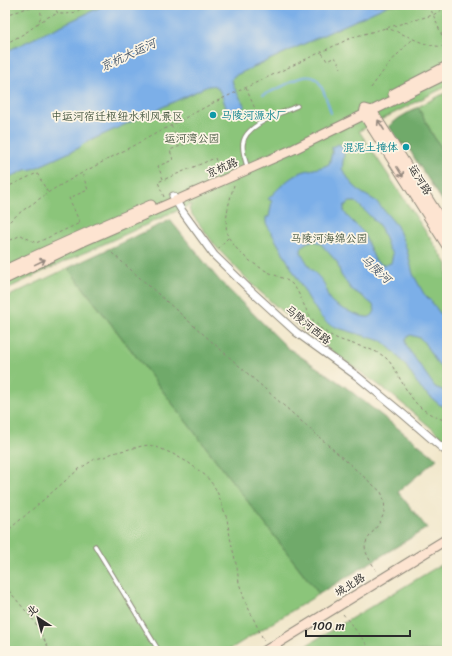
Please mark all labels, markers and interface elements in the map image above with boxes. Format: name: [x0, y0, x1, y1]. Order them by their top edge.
water label: 京杭大运河: [96, 32, 162, 78]
place label: 马陵河源水厂: [221, 106, 287, 125]
park label: 中运河宿迁枢纽水利风景区: [51, 107, 183, 126]
marker: 马陵河源水厂: [208, 110, 218, 120]
one-way arrow: [377, 119, 385, 131]
park label: 运河湾公园: [165, 129, 220, 148]
place label: 混泥土掩体: [343, 138, 398, 157]
marker: 混泥土掩体: [401, 142, 411, 152]
street label: 京杭路: [203, 153, 241, 183]
street label: 运河路: [403, 161, 437, 199]
one-way arrow: [396, 166, 404, 177]
park label: 马陵河海绵公园: [291, 229, 368, 248]
water label: 马陵河: [355, 249, 398, 291]
one-way arrow: [34, 258, 46, 265]
street label: 马陵河西路: [281, 300, 335, 350]
street label: 城北路: [331, 568, 369, 602]
north arrow: [18, 598, 58, 638]
text: 北: [22, 599, 42, 621]
scale bar: [306, 612, 410, 638]
text: 100 m: [312, 615, 345, 637]

